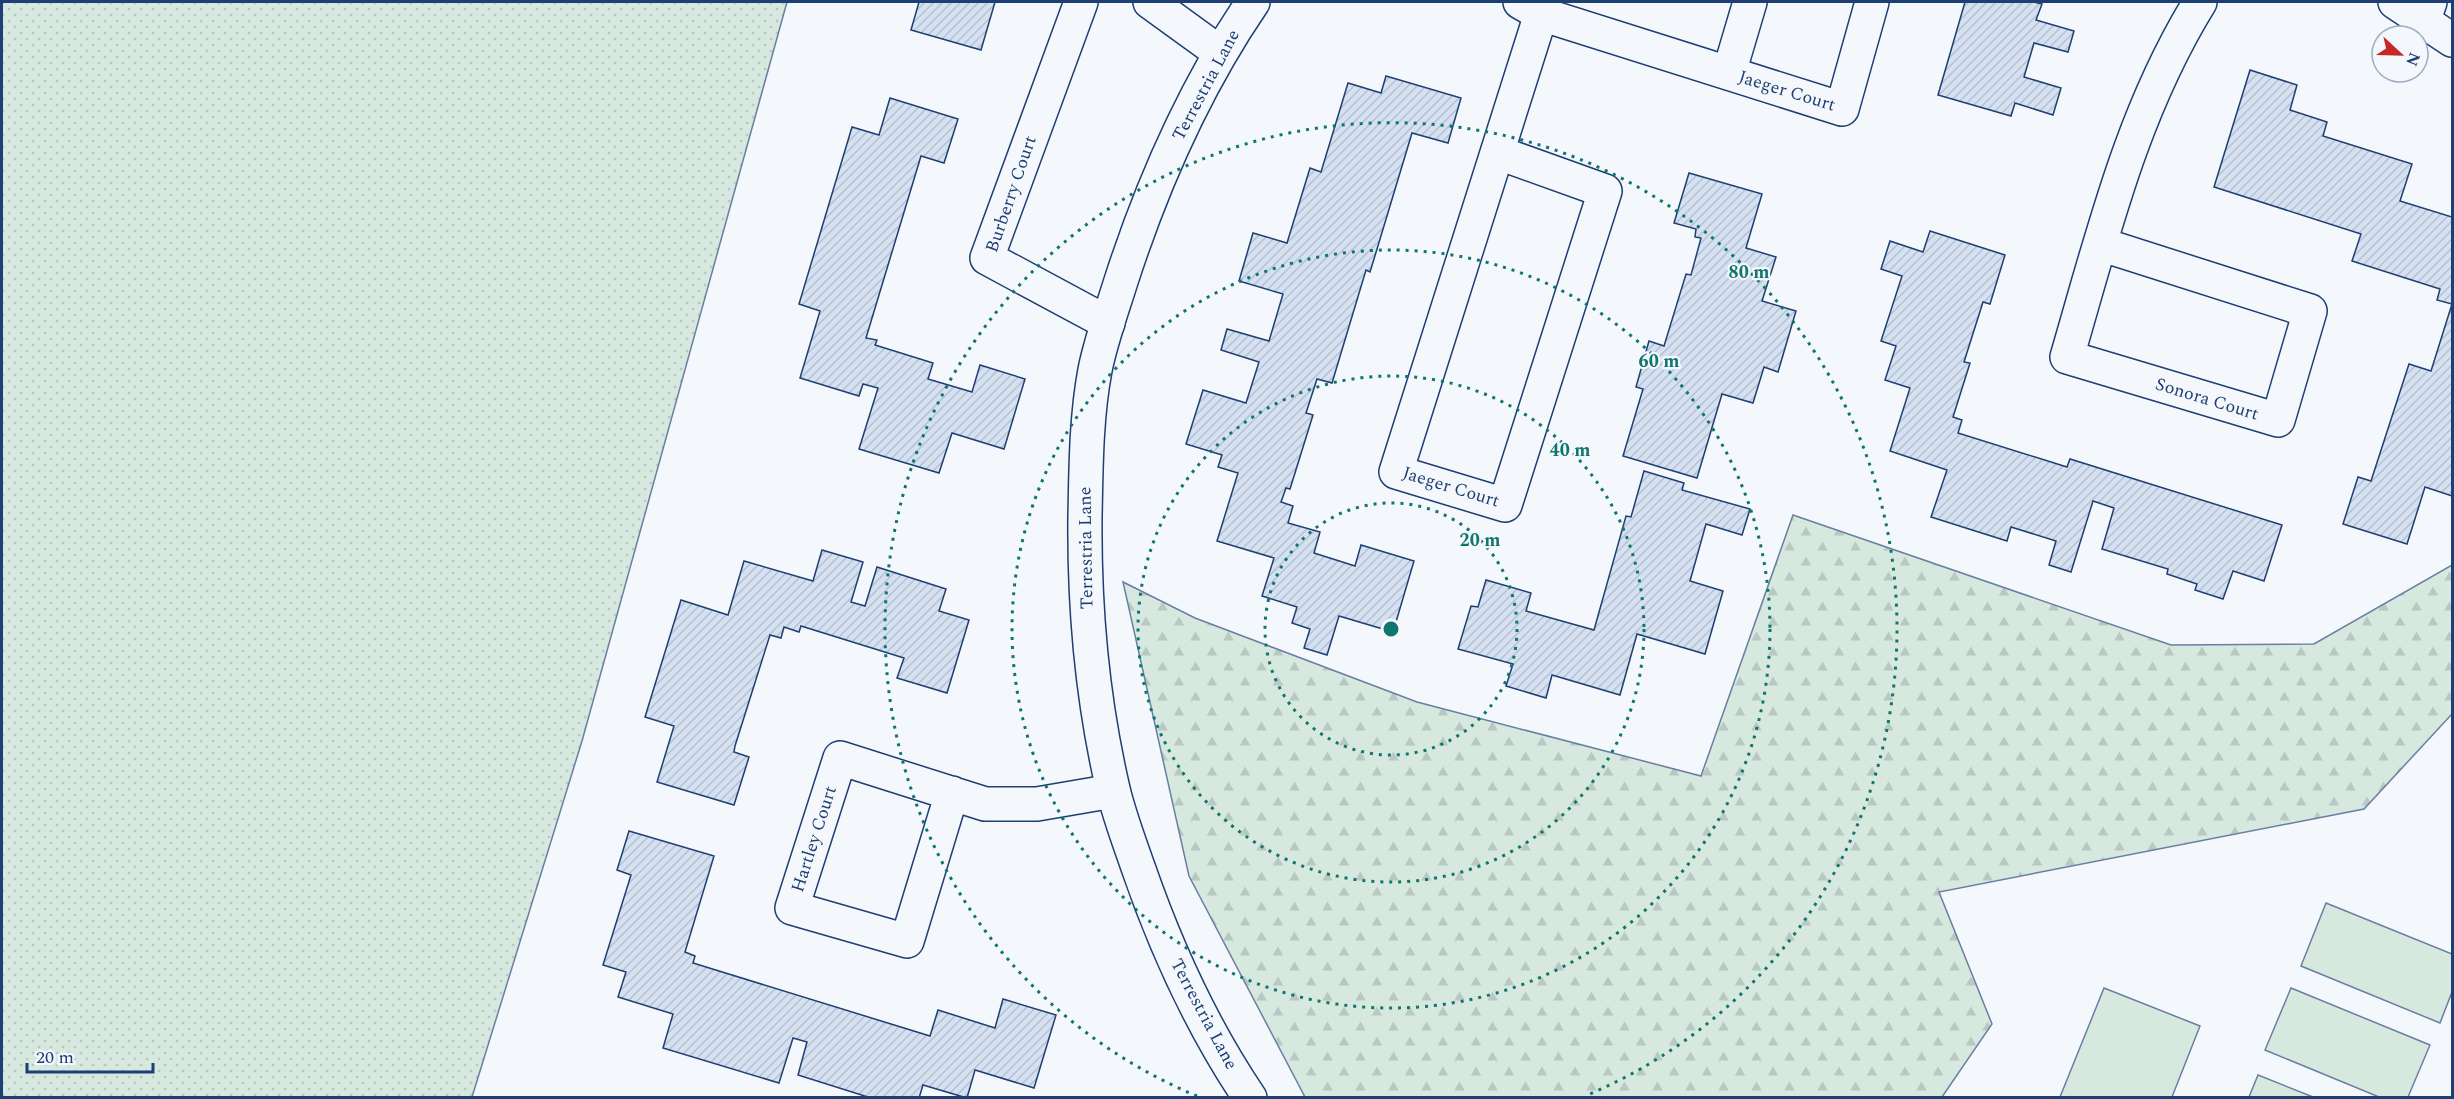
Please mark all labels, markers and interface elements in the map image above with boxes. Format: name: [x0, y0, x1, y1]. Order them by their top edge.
north arrow: [2370, 24, 2430, 84]
street label: Terrestria Lane: [1165, 25, 1247, 145]
text: N: [2399, 49, 2427, 70]
street label: Jaeger Court: [1735, 63, 1839, 119]
street label: Burberry Court: [978, 132, 1044, 256]
text: 80 m: [1729, 259, 1769, 286]
text: 60 m: [1639, 348, 1679, 375]
street label: Sonora Court: [2152, 370, 2262, 428]
text: 40 m: [1550, 437, 1590, 464]
street label: Jaeger Court: [1399, 459, 1503, 515]
street label: Terrestria Lane: [1071, 487, 1101, 609]
text: 20 m: [1460, 527, 1500, 554]
centre of rings: [1381, 619, 1401, 639]
street label: Hartley Court: [784, 782, 844, 896]
street label: Terrestria Lane: [1163, 954, 1245, 1074]
scale bar: [27, 1036, 153, 1074]
text: 20 m: [36, 1044, 74, 1071]

